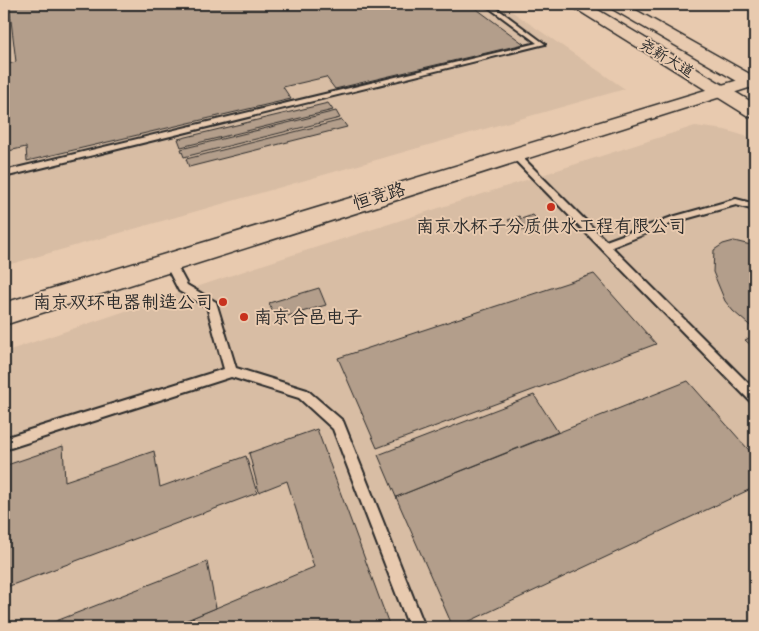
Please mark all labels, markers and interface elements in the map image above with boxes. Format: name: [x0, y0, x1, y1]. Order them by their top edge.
street label: 尧新大道: [637, 33, 698, 81]
street label: 恒竞路: [349, 176, 408, 214]
marker: 南京水杯子分质供水工程有限公司: [545, 201, 557, 213]
place label: 南京水杯子分质供水工程有限公司: [416, 213, 686, 237]
place label: 南京双环电器制造公司: [33, 289, 213, 313]
marker: 南京双环电器制造公司: [217, 296, 229, 308]
place label: 南京合邑电子: [254, 304, 362, 328]
marker: 南京合邑电子: [238, 311, 250, 323]

